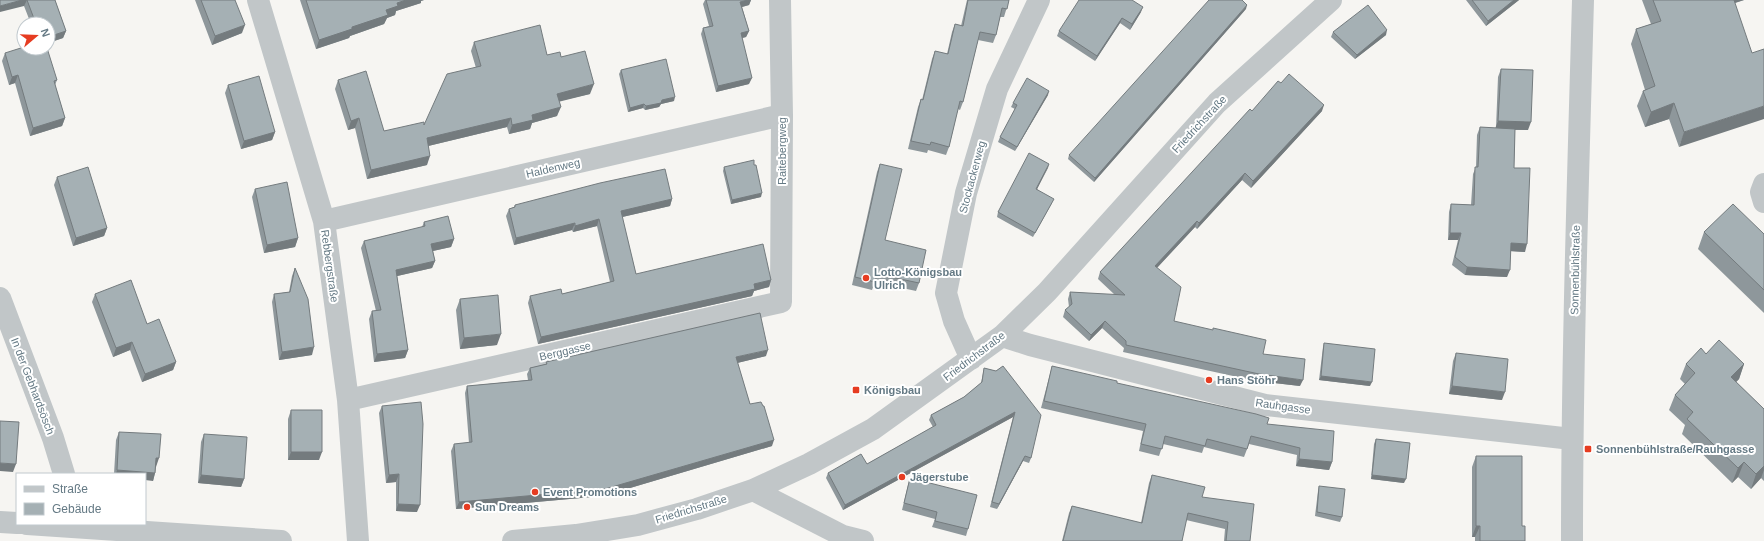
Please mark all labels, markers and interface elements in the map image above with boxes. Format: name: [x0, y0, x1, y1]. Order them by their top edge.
north arrow: [16, 16, 56, 56]
text: N: [38, 27, 52, 39]
street label: Friedrichstraße: [1169, 93, 1229, 155]
street label: Raitebergweg: [776, 117, 788, 185]
street label: Stockackerweg: [957, 139, 987, 215]
street label: Haldenweg: [525, 156, 581, 180]
street label: Sonnenbühlstraße: [1568, 225, 1582, 315]
street label: Rebbergstraße: [319, 229, 341, 303]
place label: Lotto-Königsbau Ulrich: [874, 266, 962, 291]
marker: Lotto-Königsbau Ulrich: [861, 273, 871, 283]
street label: Friedrichstraße: [941, 329, 1007, 383]
street label: In der Gebhardsösch: [9, 336, 57, 436]
street label: Berggasse: [538, 339, 592, 363]
place label: Hans Stöhr: [1217, 374, 1276, 386]
marker: Hans Stöhr: [1204, 375, 1214, 385]
place label: Königsbau: [864, 384, 921, 396]
marker: Königsbau: [851, 385, 861, 395]
street label: Rauhgasse: [1255, 396, 1311, 416]
place label: Sonnenbühlstraße/Rauhgasse: [1596, 443, 1754, 455]
marker: Sonnenbühlstraße/Rauhgasse: [1583, 444, 1593, 454]
place label: Jägerstube: [910, 471, 969, 483]
marker: Jägerstube: [897, 472, 907, 482]
legend: [16, 473, 146, 525]
text: Straße: [52, 482, 88, 496]
place label: Event Promotions: [543, 486, 637, 498]
marker: Event Promotions: [530, 487, 540, 497]
street label: Friedrichstraße: [654, 492, 728, 526]
place label: Sun Dreams: [475, 501, 539, 513]
text: Gebäude: [52, 502, 102, 516]
marker: Sun Dreams: [462, 502, 472, 512]

